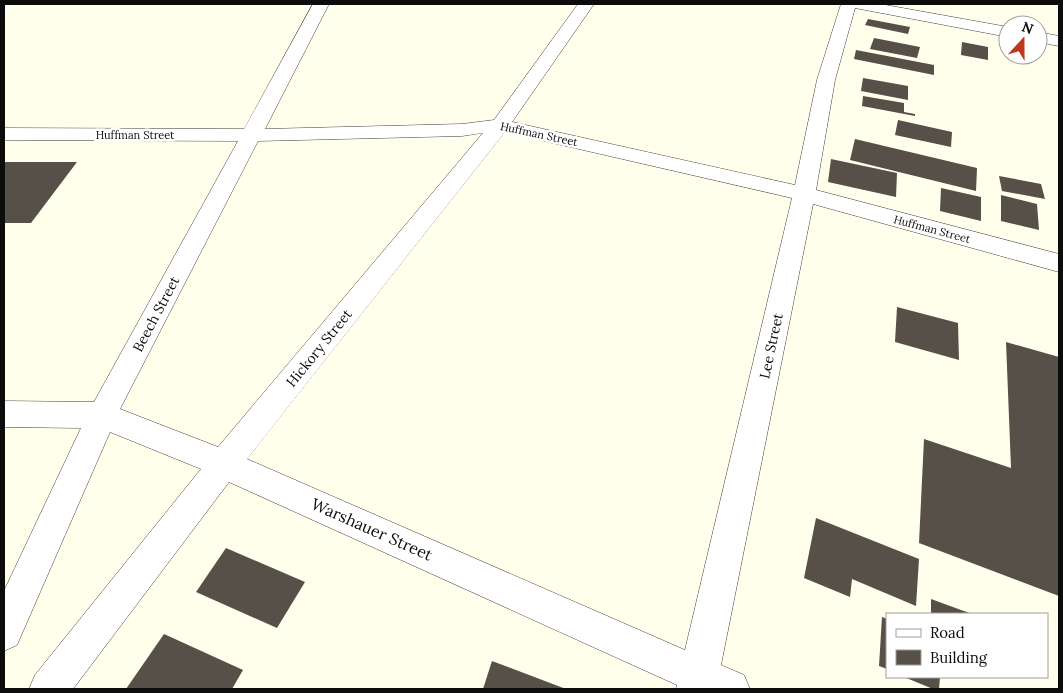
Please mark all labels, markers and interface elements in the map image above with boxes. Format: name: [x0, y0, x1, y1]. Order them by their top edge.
north arrow: [998, 15, 1048, 65]
text: N: [1019, 18, 1036, 38]
street label: Huffman Street: [499, 119, 580, 149]
street label: Huffman Street: [96, 128, 175, 142]
street label: Huffman Street: [892, 212, 973, 246]
street label: Beech Street: [129, 273, 184, 355]
street label: Hickory Street: [282, 305, 356, 391]
street label: Lee Street: [755, 311, 787, 380]
street label: Warshauer Street: [308, 493, 436, 565]
legend: [886, 613, 1048, 678]
text: Road: [930, 623, 965, 642]
text: Building: [930, 648, 988, 667]

